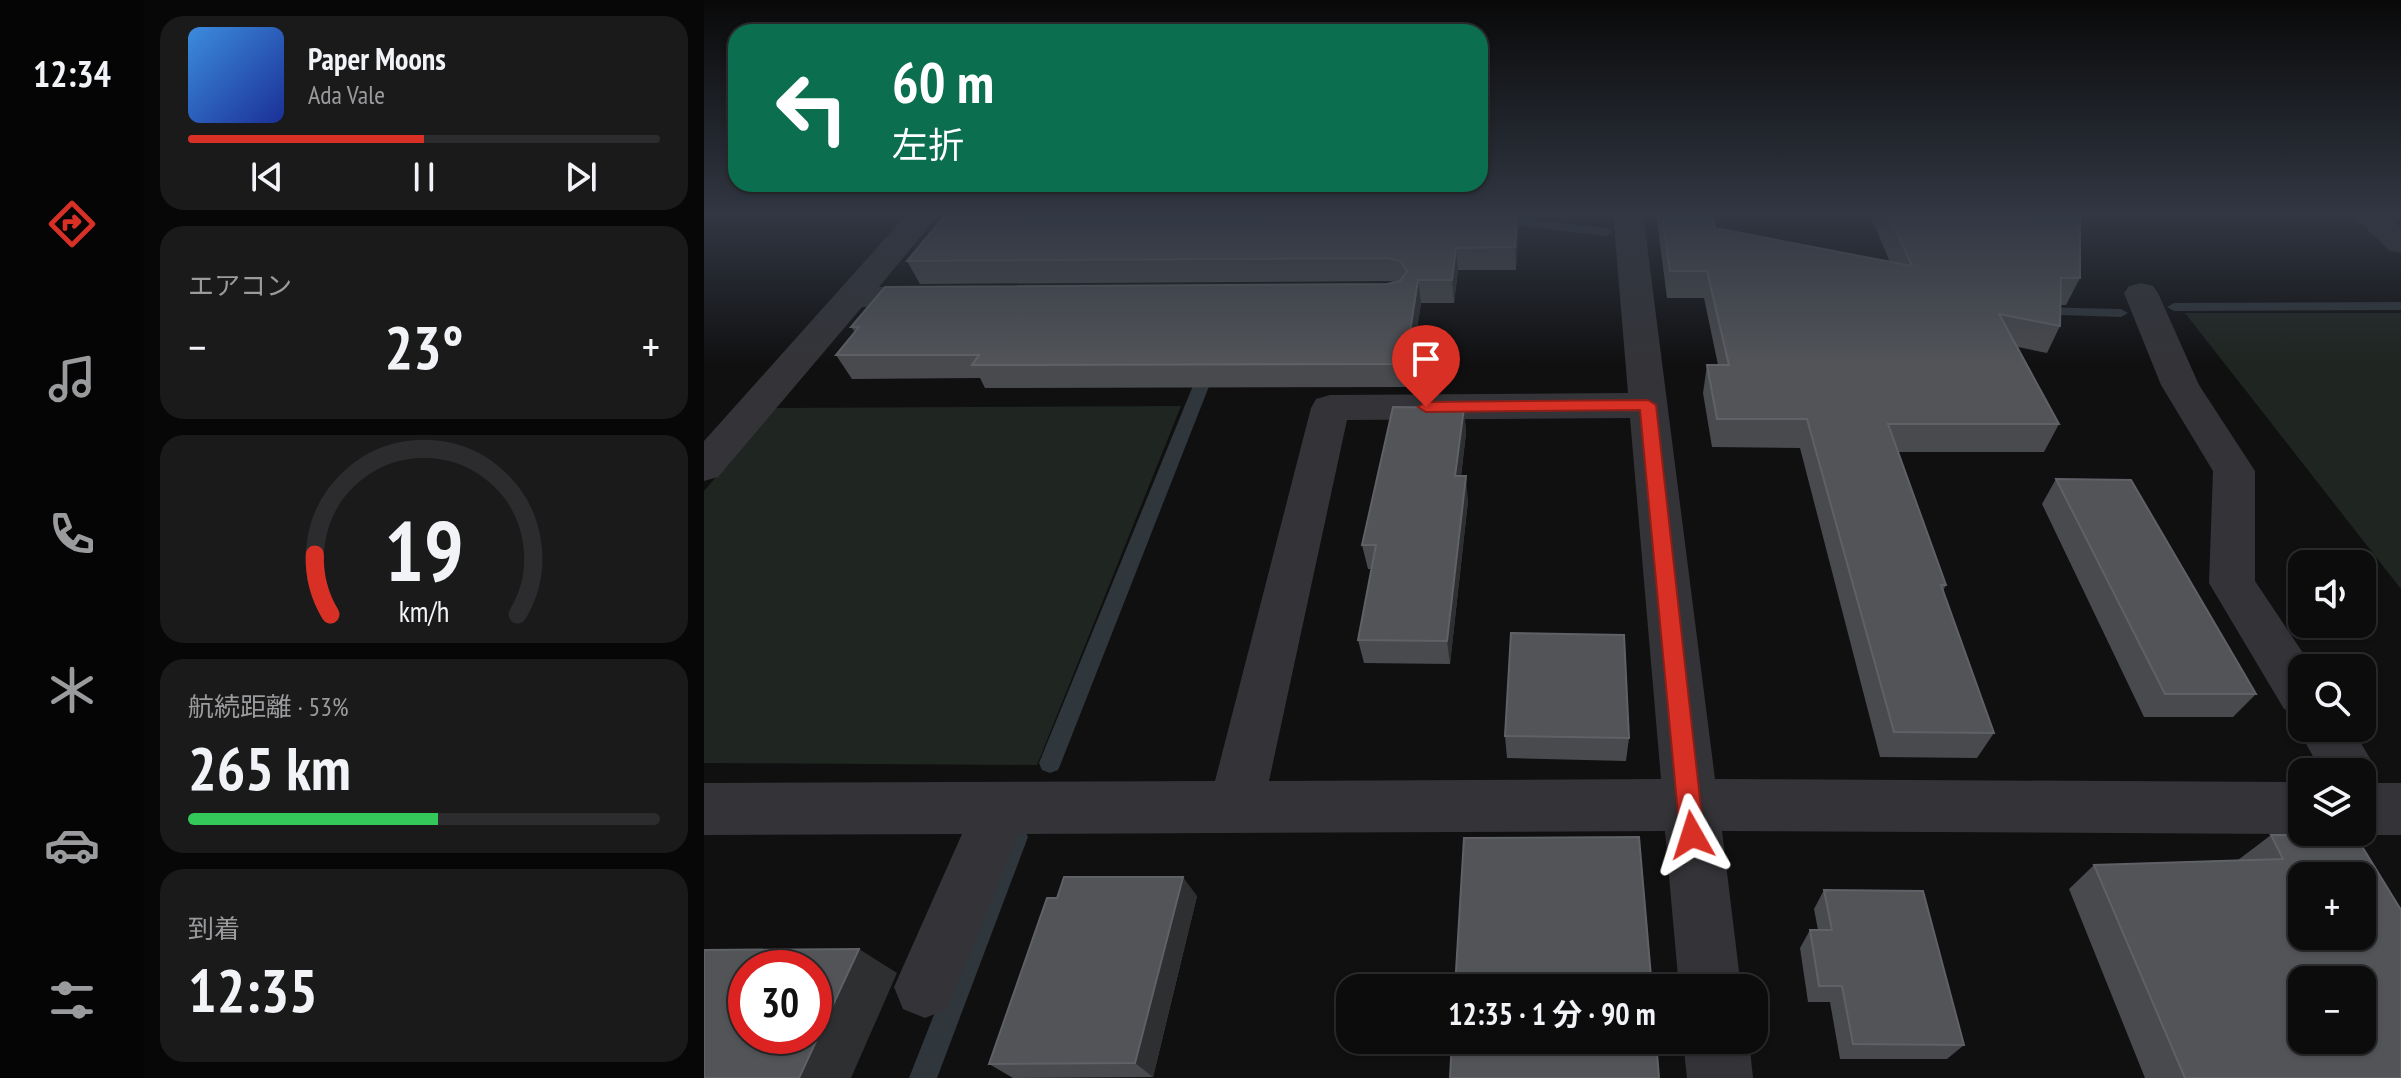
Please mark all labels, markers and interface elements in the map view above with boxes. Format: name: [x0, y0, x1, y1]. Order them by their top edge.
text: Paper Moons: [308, 39, 446, 78]
text: 60 m: [892, 46, 994, 118]
text: 12:34: [33, 50, 111, 97]
icon: left: [760, 56, 864, 160]
text: Ada Vale: [308, 78, 385, 111]
text: 左折: [892, 121, 964, 168]
icon: previous: [245, 155, 289, 199]
icon: pause: [402, 155, 446, 199]
icon: next: [559, 155, 603, 199]
icon: directions: [44, 196, 100, 252]
text: エアコン: [188, 269, 292, 302]
text: 23°: [384, 308, 464, 386]
text: −: [188, 318, 206, 375]
text: +: [642, 318, 660, 375]
pin: [1392, 325, 1460, 407]
icon: arrive: [1404, 337, 1448, 381]
icon: music: [44, 351, 100, 407]
text: 19: [384, 496, 464, 604]
icon: phone: [44, 506, 100, 562]
map controls: [2288, 550, 2376, 1054]
button: sound: [2288, 550, 2376, 638]
text: km/h: [399, 593, 449, 630]
button: search: [2288, 654, 2376, 742]
icon: climate: [44, 662, 100, 718]
text: 航続距離 · 53%: [188, 690, 349, 723]
text: 265 km: [188, 729, 351, 807]
button: layers: [2288, 758, 2376, 846]
position arrow: [1650, 793, 1734, 877]
icon: car: [44, 817, 100, 873]
button: +: [2288, 862, 2376, 950]
text: 到着: [188, 912, 240, 945]
speed limit sign: 30: [728, 950, 832, 1054]
text: 12:35: [188, 951, 318, 1029]
button: −: [2288, 966, 2376, 1054]
icon: filters: [44, 972, 100, 1028]
text: 12:35 · 1 分 · 90 m: [1448, 994, 1656, 1033]

